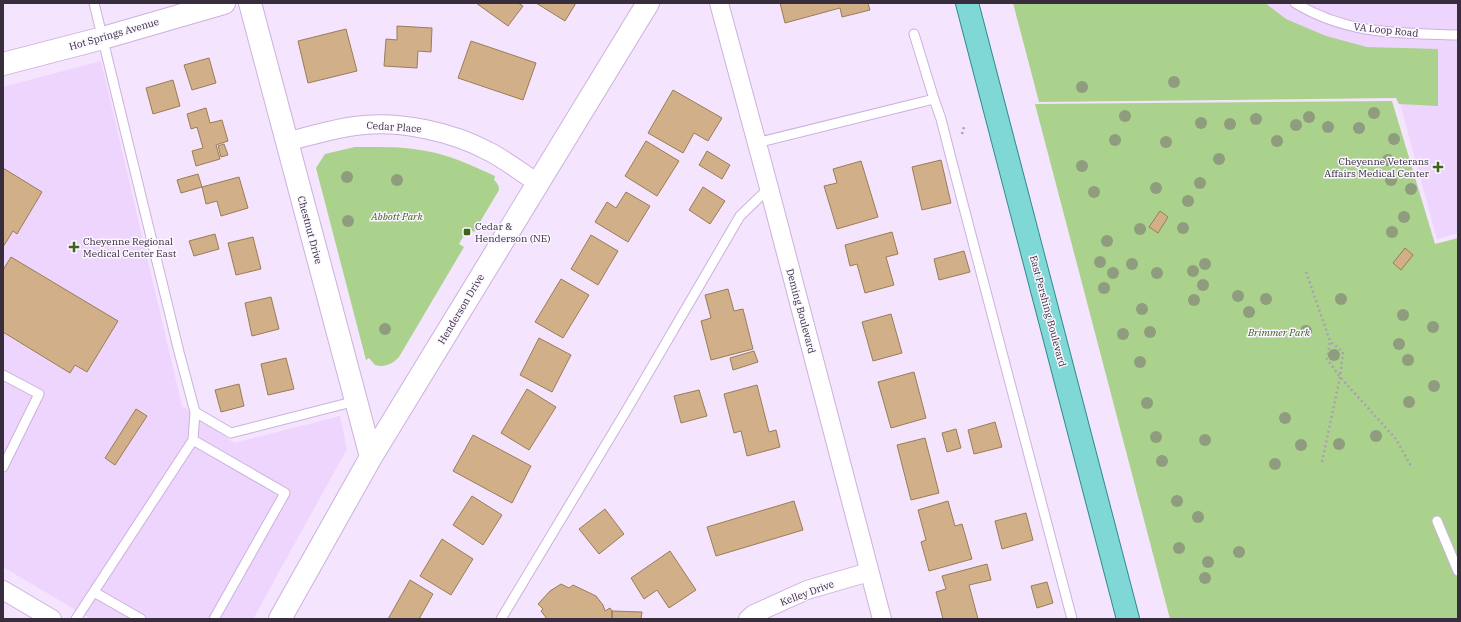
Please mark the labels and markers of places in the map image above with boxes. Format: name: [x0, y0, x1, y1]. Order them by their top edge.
place label: Cheyenne Veterans Affairs Medical Center: [1324, 155, 1430, 180]
marker: Cheyenne Veterans Affairs Medical Center: [1432, 161, 1444, 173]
place label: Cedar & Henderson (NE): [475, 220, 551, 245]
marker: Cedar & Henderson (NE): [462, 227, 472, 237]
place label: Cheyenne Regional Medical Center East: [83, 235, 177, 260]
marker: Cheyenne Regional Medical Center East: [68, 241, 80, 253]

